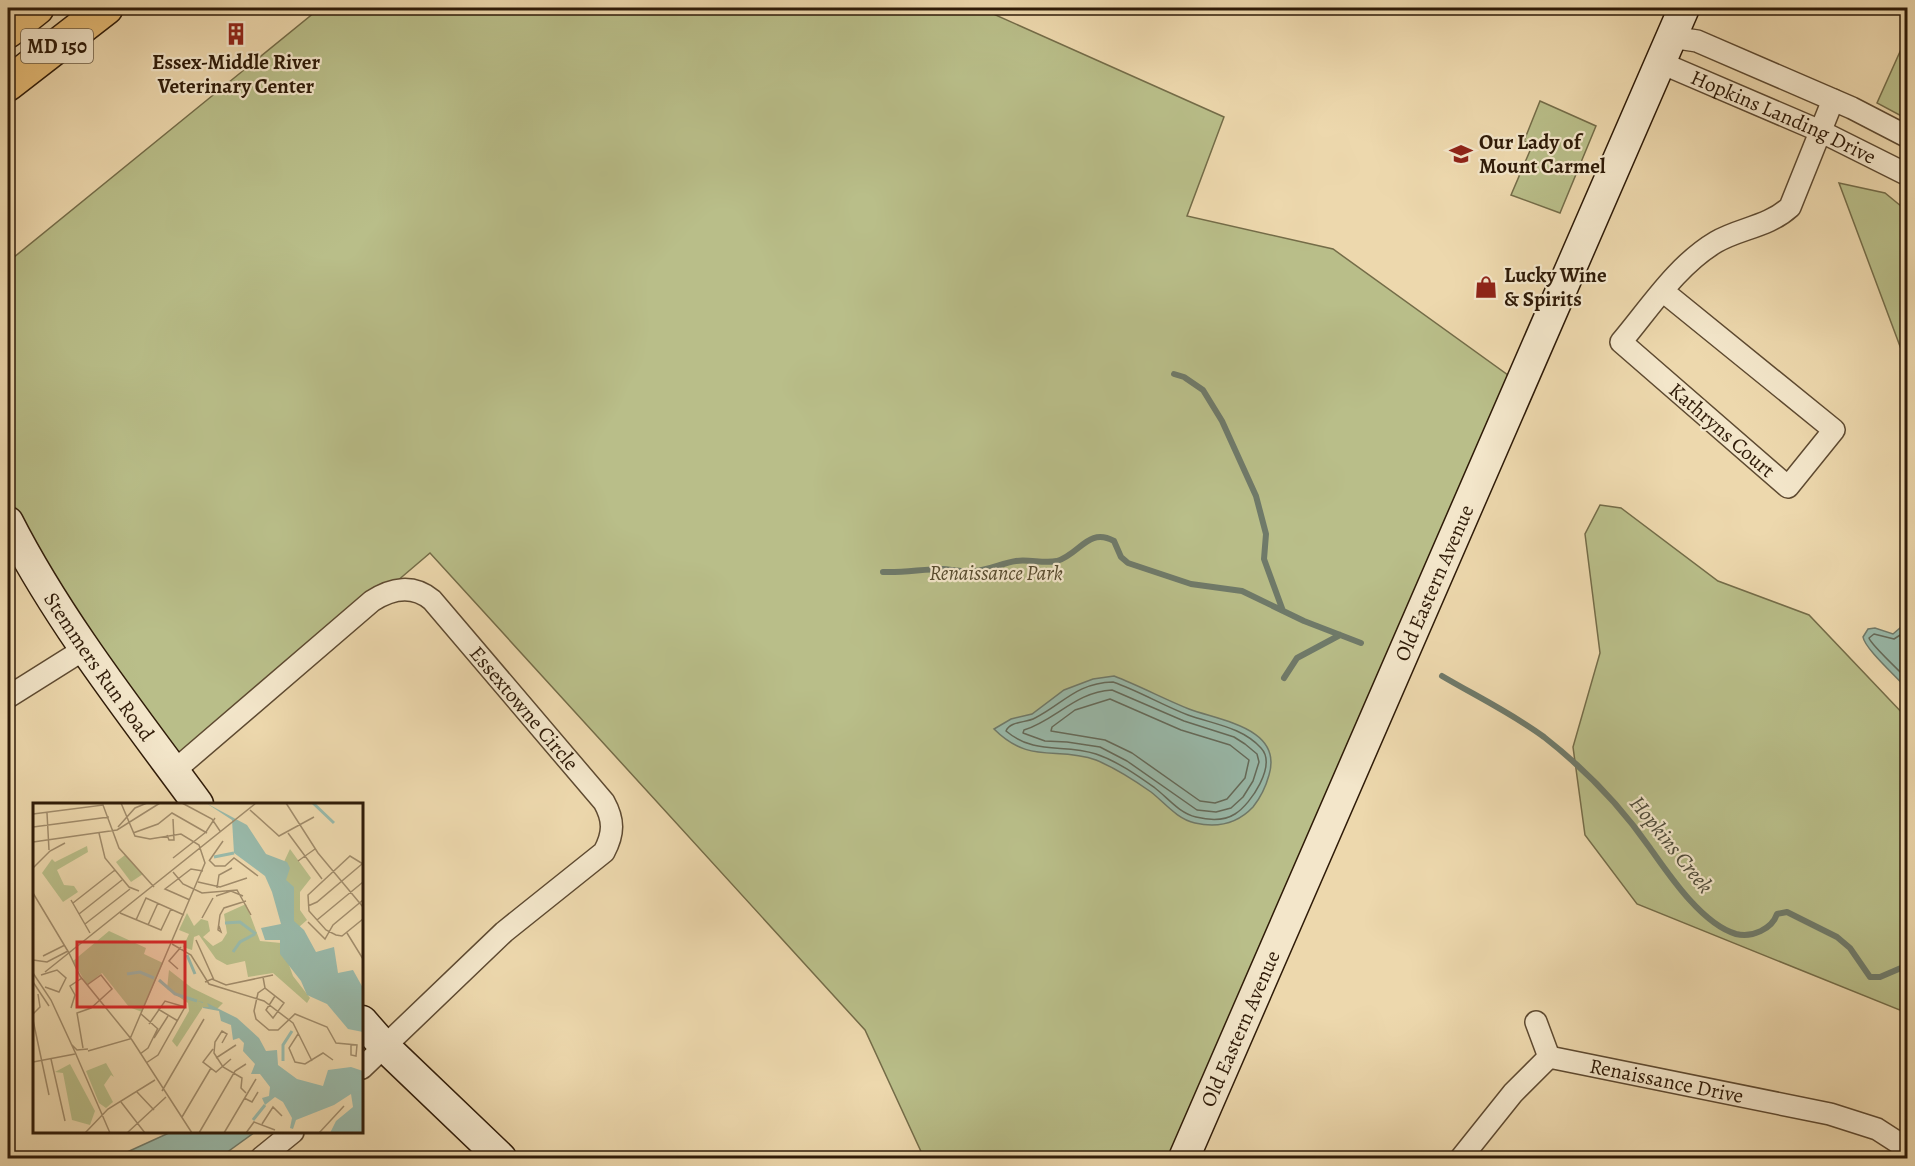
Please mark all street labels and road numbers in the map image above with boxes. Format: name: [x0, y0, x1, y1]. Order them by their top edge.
road number: MD 150: [21, 29, 93, 63]
street label: Hopkins Landing Drive: [1687, 63, 1881, 171]
street label: Kathryns Court: [1663, 376, 1781, 484]
street label: Old Eastern Avenue: [1388, 500, 1480, 666]
street label: Stemmers Run Road: [37, 587, 161, 747]
street label: Essextowne Circle: [463, 640, 585, 776]
street label: Old Eastern Avenue: [1194, 946, 1287, 1111]
street label: Renaissance Drive: [1587, 1052, 1746, 1110]

